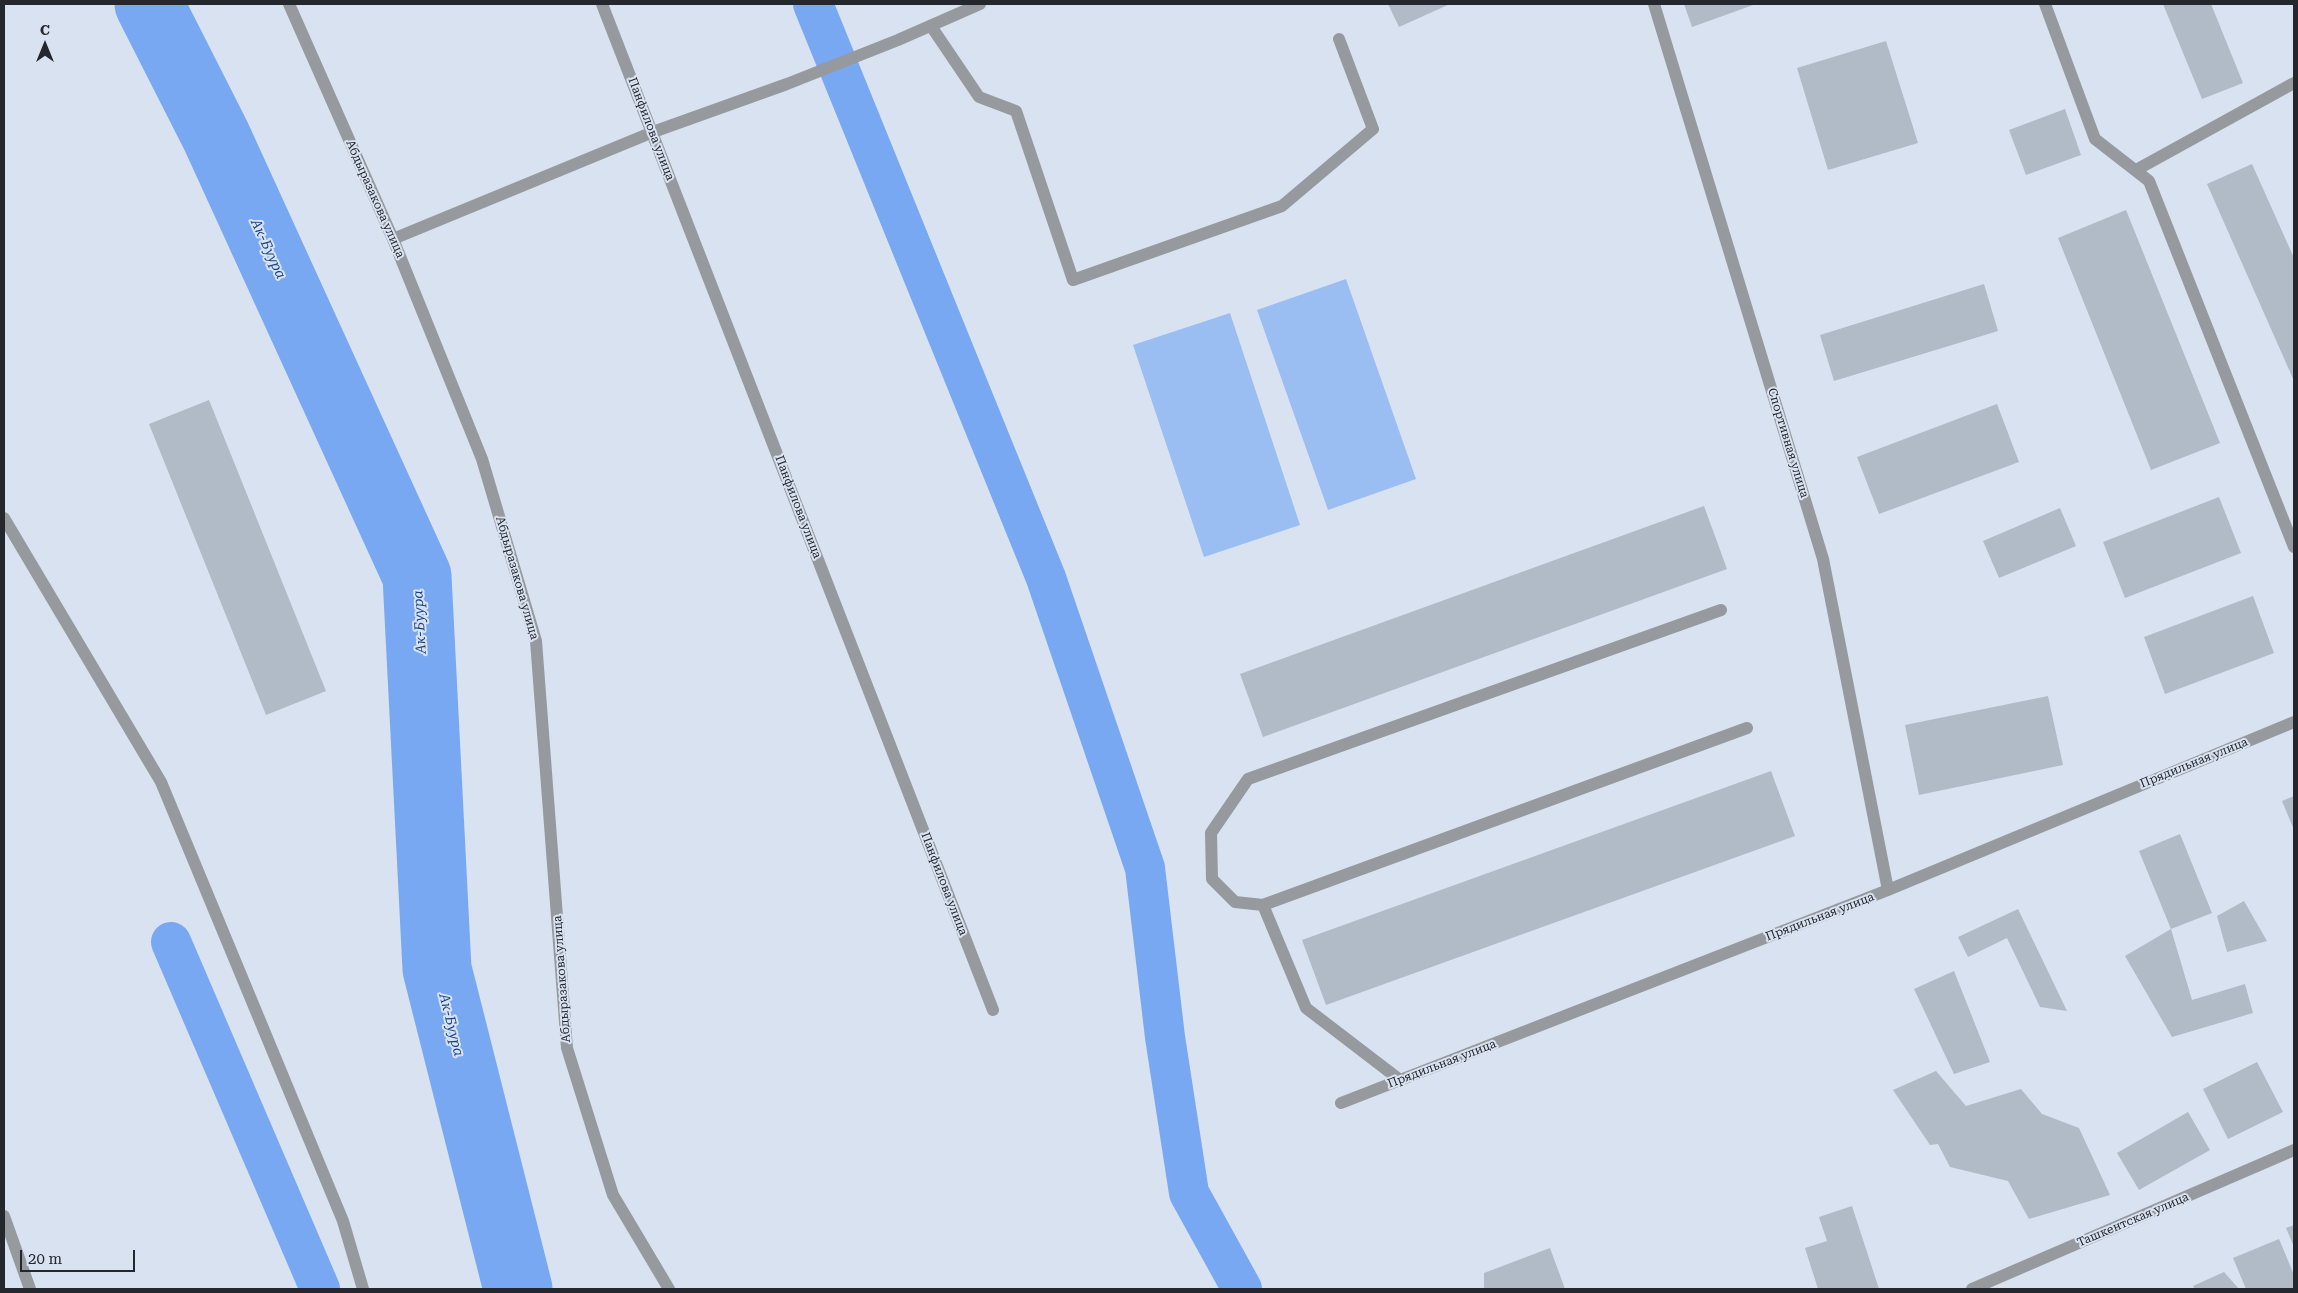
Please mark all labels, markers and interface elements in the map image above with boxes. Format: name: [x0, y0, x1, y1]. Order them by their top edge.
north arrow: [20, 20, 70, 70]
text: С: [40, 22, 50, 38]
street label: Панфилова улица: [625, 76, 677, 182]
street label: Абдыразакова улица: [343, 138, 407, 260]
water label: Ак-Буура: [247, 217, 289, 281]
street label: Спортивная улица: [1764, 386, 1812, 500]
street label: Панфилова улица: [772, 454, 824, 560]
street label: Абдыразакова улица: [493, 515, 541, 641]
water label: Ак-Буура: [410, 590, 430, 654]
street label: Прядильная улица: [2138, 735, 2250, 791]
street label: Панфилова улица: [918, 831, 970, 937]
street label: Прядильная улица: [1764, 890, 1876, 944]
street label: Абдыразакова улица: [550, 915, 574, 1043]
water label: Ак-Буура: [435, 992, 467, 1058]
street label: Прядильная улица: [1386, 1037, 1498, 1091]
street label: Ташкентская улица: [2075, 1190, 2191, 1250]
scale bar: [22, 1240, 138, 1272]
text: 20 m: [28, 1250, 62, 1268]

